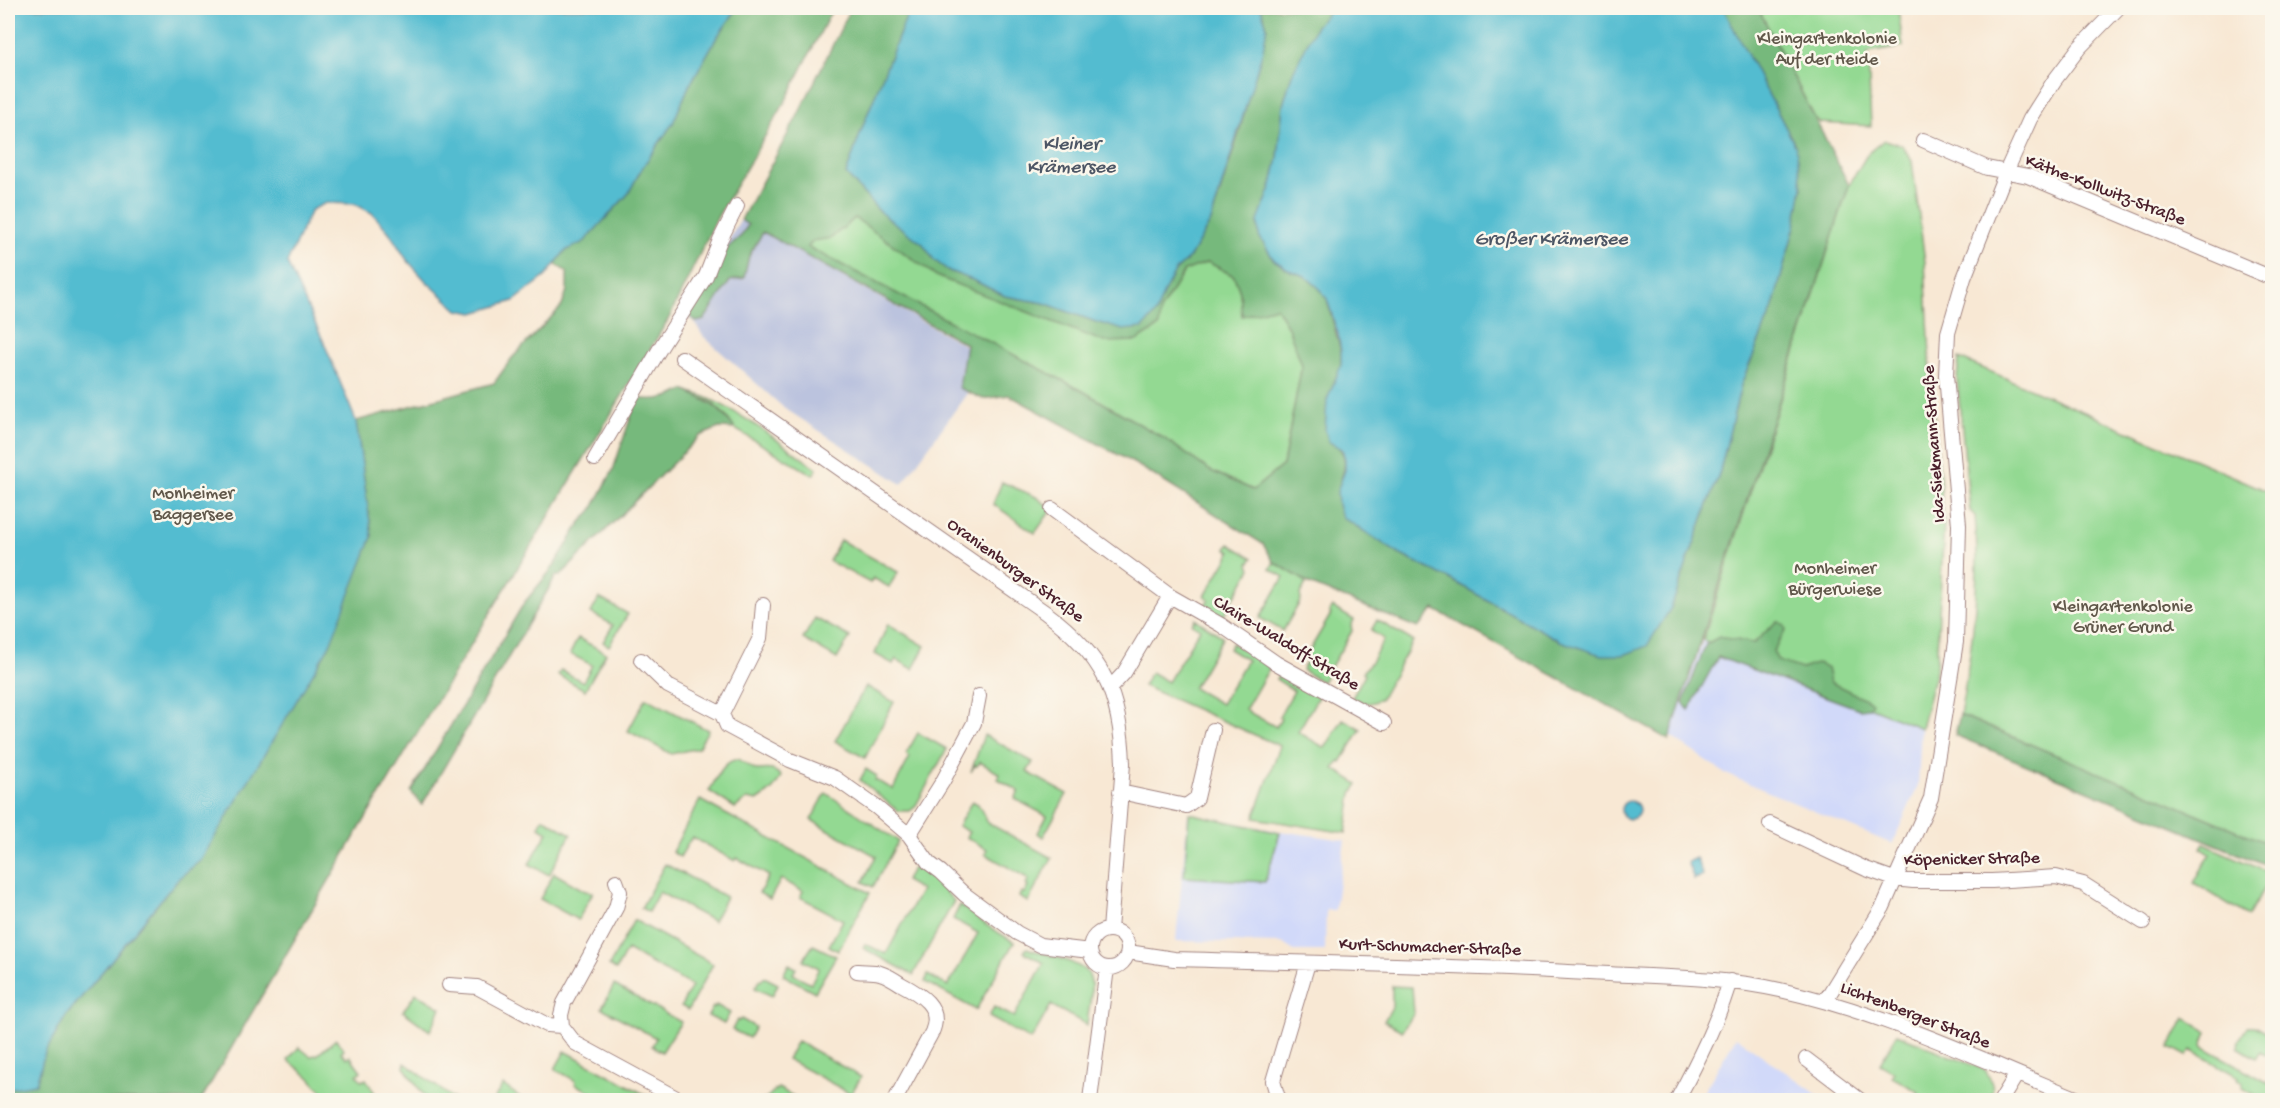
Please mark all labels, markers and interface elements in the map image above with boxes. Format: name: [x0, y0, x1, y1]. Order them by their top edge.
park label: Kleingartenkolonie Auf der Heide: [1757, 29, 1898, 71]
water label: Kleiner Krämersee: [1027, 134, 1116, 180]
street label: Käthe-Kollwitz-Straße: [2022, 151, 2189, 232]
water label: Großer Krämersee: [1474, 229, 1628, 252]
street label: Ida-Siekmann-Straße: [1919, 364, 1951, 523]
park label: Monheimer Baggersee: [152, 484, 235, 526]
street label: Oranienburger Straße: [942, 514, 1088, 628]
park label: Monheimer Bürgerwiese: [1788, 559, 1882, 601]
street label: Claire-Waldoff-Straße: [1209, 592, 1364, 696]
park label: Kleingartenkolonie Grüner Grund: [2053, 597, 2194, 639]
street label: Köpenicker Straße: [1904, 848, 2041, 872]
street label: Kurt-Schumacher-Straße: [1338, 934, 1522, 962]
street label: Lichtenberger Straße: [1837, 978, 1994, 1055]

